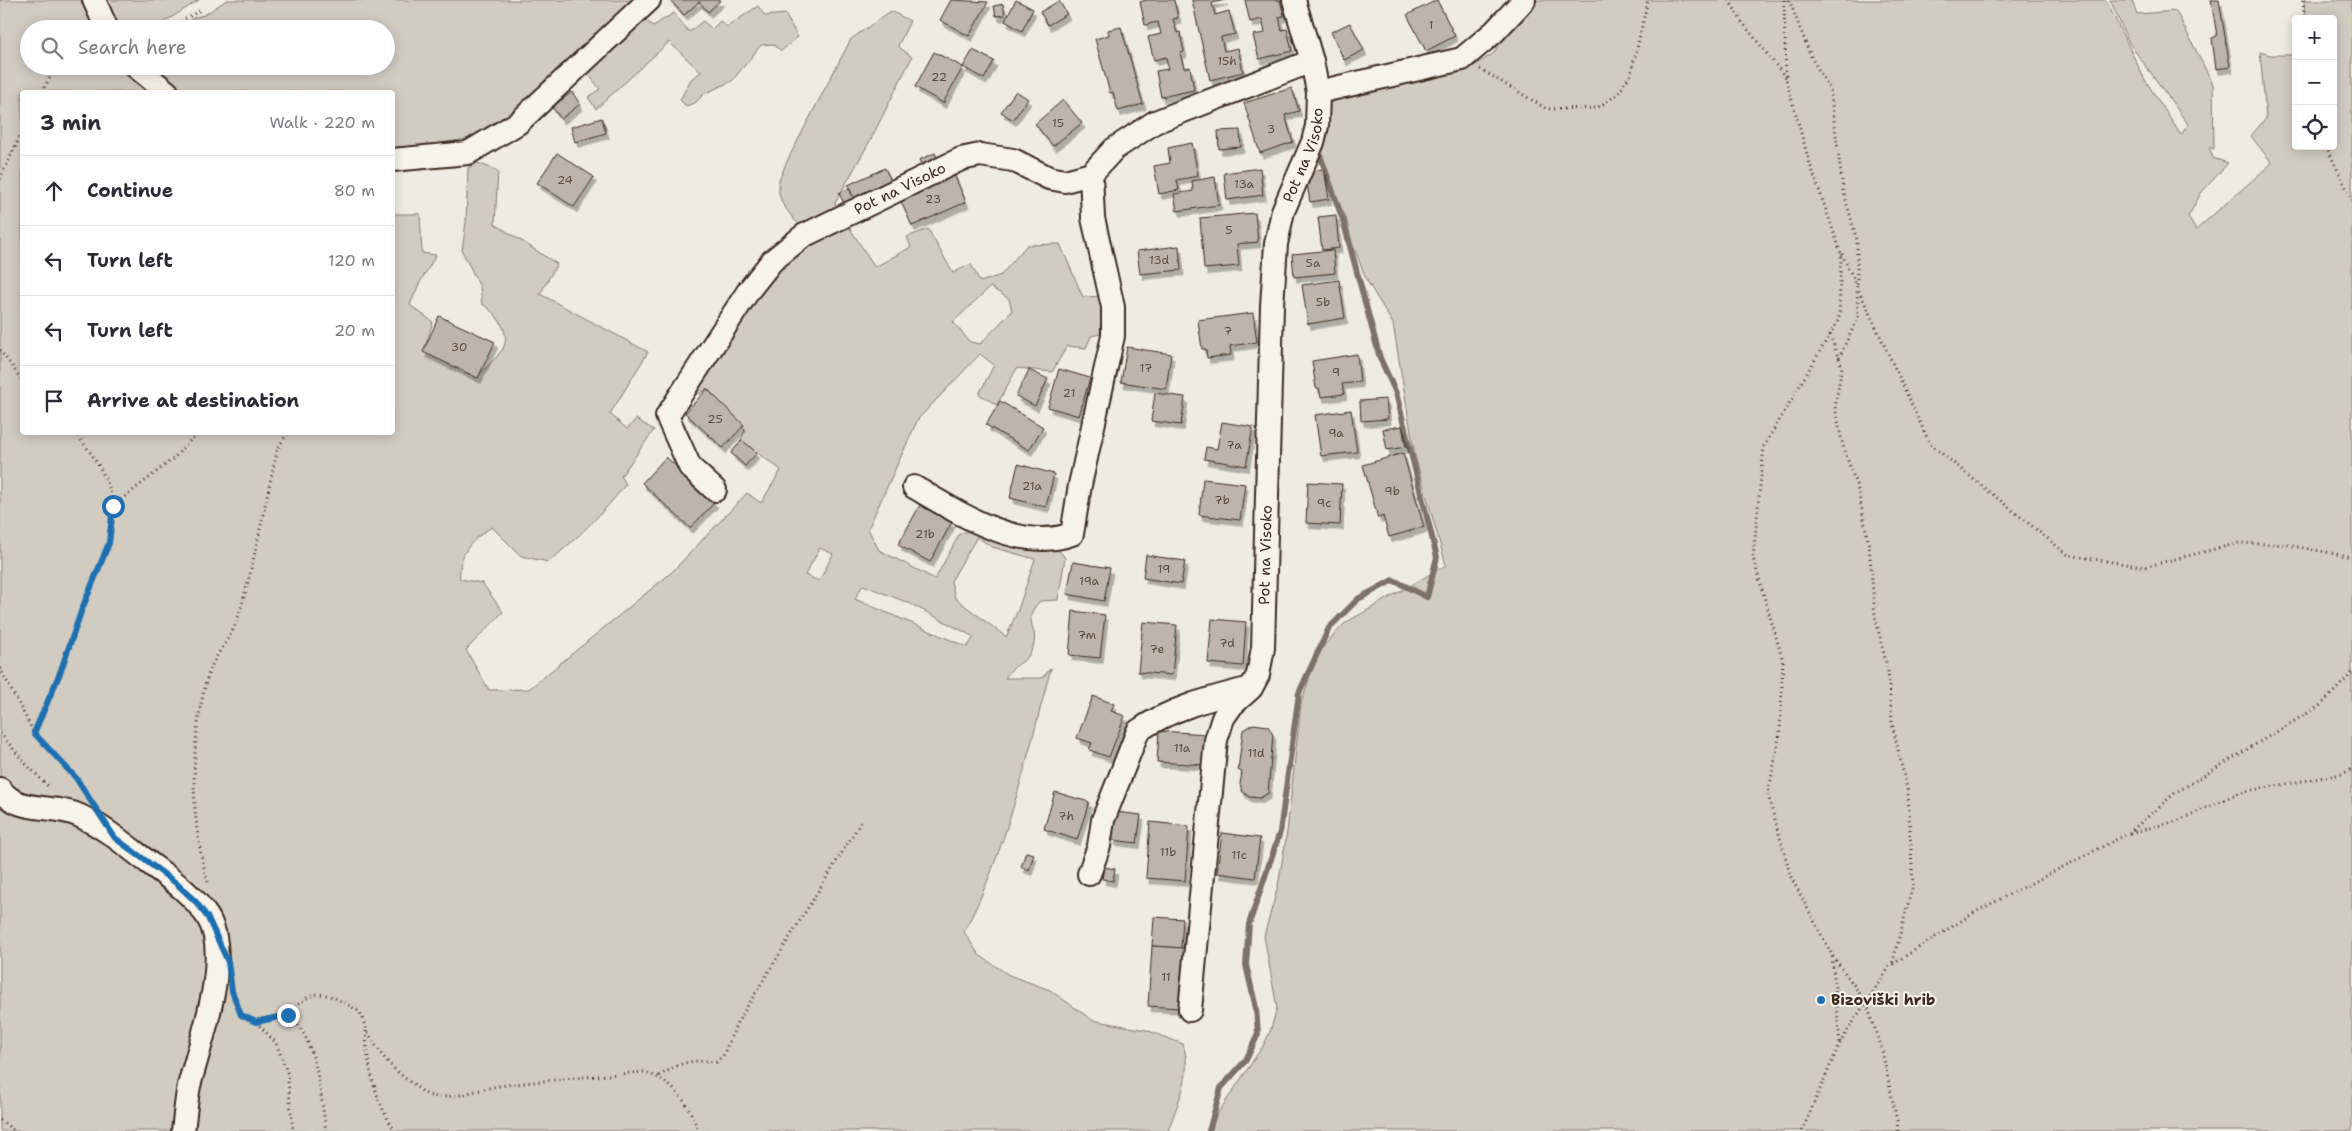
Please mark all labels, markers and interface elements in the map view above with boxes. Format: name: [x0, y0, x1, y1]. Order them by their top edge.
map controls: [2292, 15, 2337, 150]
button: +: [2292, 15, 2337, 60]
house number: 1: [1428, 17, 1434, 33]
search box: [20, 20, 395, 75]
icon: search: [38, 34, 66, 62]
text: Search here: [78, 35, 187, 60]
house number: 15h: [1217, 53, 1237, 69]
button: −: [2292, 60, 2337, 105]
house number: 22: [931, 69, 947, 85]
button: locate: [2292, 105, 2337, 150]
street label: Pot na Visoko: [1278, 107, 1328, 206]
text: 3 min: [40, 109, 101, 137]
text: Walk · 220 m: [269, 112, 375, 133]
house number: 15: [1052, 115, 1064, 131]
house number: 3: [1267, 121, 1275, 137]
street label: Pot na Visoko: [851, 158, 949, 220]
house number: 24: [557, 172, 573, 188]
house number: 13a: [1234, 176, 1255, 192]
icon: ahead: [40, 177, 68, 205]
text: Continue: [87, 178, 173, 203]
text: 80 m: [334, 180, 375, 201]
house number: 23: [925, 191, 941, 207]
house number: 5: [1225, 222, 1233, 238]
icon: left: [40, 247, 68, 275]
text: Turn left: [87, 248, 173, 273]
text: 120 m: [328, 250, 375, 271]
house number: 13d: [1149, 252, 1169, 268]
house number: 5a: [1306, 255, 1321, 271]
house number: 5b: [1316, 294, 1330, 310]
icon: left: [40, 317, 68, 345]
text: Turn left: [87, 318, 173, 343]
text: 20 m: [334, 320, 375, 341]
house number: 7: [1224, 323, 1232, 339]
house number: 30: [451, 339, 467, 355]
house number: 17: [1140, 360, 1152, 376]
house number: 9: [1332, 364, 1340, 380]
house number: 21: [1063, 385, 1075, 401]
icon: arrive: [40, 387, 68, 415]
text: Arrive at destination: [87, 388, 299, 413]
house number: 25: [707, 411, 723, 427]
house number: 9a: [1328, 425, 1344, 441]
house number: 7a: [1226, 437, 1242, 453]
house number: 21a: [1022, 478, 1042, 494]
house number: 9b: [1384, 483, 1400, 499]
house number: 7b: [1214, 492, 1230, 508]
route start: [102, 495, 125, 518]
house number: 9c: [1317, 495, 1331, 511]
street label: Pot na Visoko: [1254, 505, 1277, 605]
house number: 21b: [915, 526, 935, 542]
house number: 19: [1158, 561, 1170, 577]
house number: 19a: [1079, 573, 1100, 589]
house number: 7m: [1078, 627, 1096, 643]
house number: 7d: [1219, 635, 1235, 651]
house number: 7e: [1150, 641, 1165, 657]
house number: 11a: [1174, 740, 1191, 756]
house number: 11d: [1247, 745, 1265, 761]
house number: 7h: [1058, 808, 1074, 824]
house number: 11b: [1160, 844, 1176, 860]
house number: 11c: [1231, 847, 1247, 863]
house number: 11: [1161, 969, 1171, 985]
place label: Bizoviški hrib: [1831, 990, 1935, 1010]
marker: Bizoviški hrib: [1815, 994, 1827, 1006]
route end: [277, 1004, 300, 1027]

